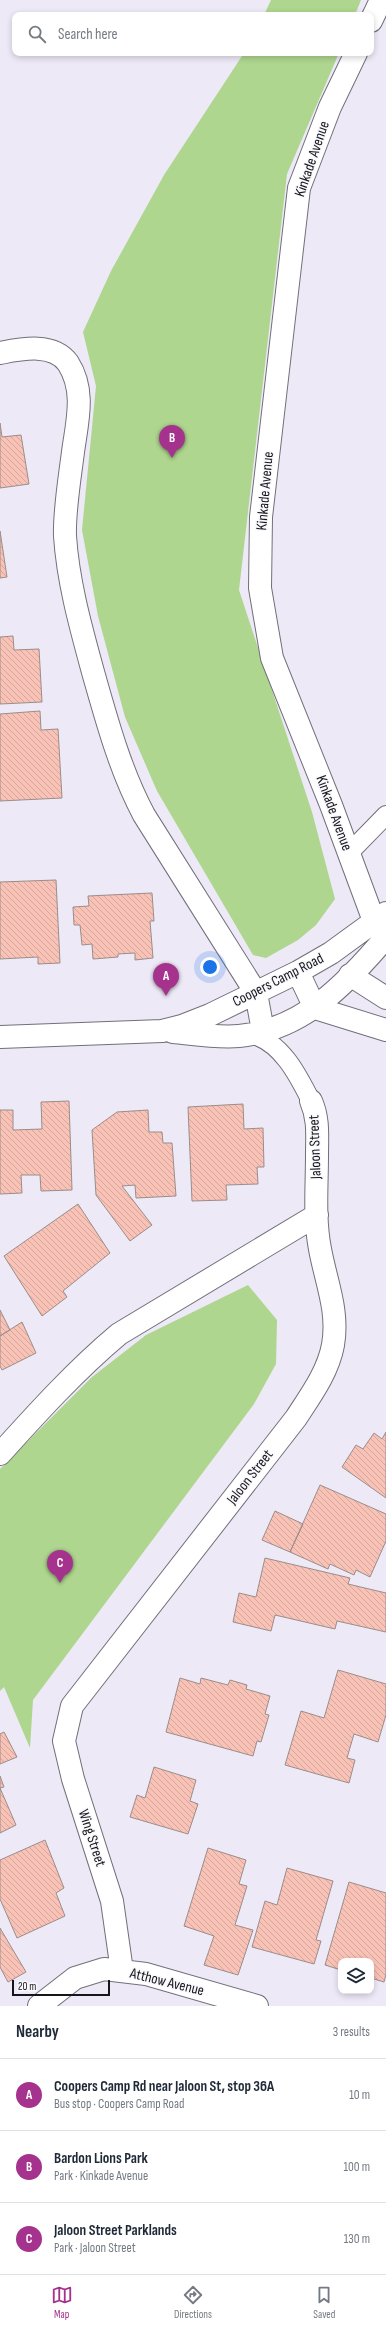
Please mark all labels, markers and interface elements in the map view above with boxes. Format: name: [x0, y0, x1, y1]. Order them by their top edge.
search box: [12, 12, 374, 56]
icon: search: [26, 23, 48, 45]
text: Search here: [58, 25, 118, 44]
street label: Kinkade Avenue: [290, 119, 334, 199]
pin: B: [159, 425, 185, 458]
street label: Kinkade Avenue: [252, 451, 278, 531]
street label: Kinkade Avenue: [312, 773, 356, 853]
street label: Coopers Camp Road: [229, 949, 327, 1011]
your location: [200, 957, 220, 977]
pin: A: [153, 963, 179, 996]
street label: Jaloon Street: [304, 1114, 326, 1181]
street label: Jaloon Street: [222, 1445, 278, 1509]
pin: C: [47, 1550, 73, 1583]
street label: Wing Street: [74, 1807, 110, 1869]
map controls: [338, 1958, 374, 1994]
button: layers: [338, 1958, 374, 1994]
street label: Atthow Avenue: [127, 1963, 206, 2000]
scale bar: [12, 1978, 110, 1997]
text: 20 m: [18, 1980, 36, 1993]
text: Nearby: [16, 2022, 59, 2042]
text: 3 results: [333, 2024, 370, 2040]
text: Coopers Camp Rd near Jaloon St, stop 36A: [54, 2077, 274, 2096]
text: A: [26, 2087, 32, 2103]
text: 10 m: [349, 2087, 370, 2103]
text: Bus stop · Coopers Camp Road: [54, 2096, 184, 2112]
text: Bardon Lions Park: [54, 2149, 148, 2168]
text: B: [26, 2159, 32, 2175]
text: 100 m: [343, 2159, 370, 2175]
text: Park · Kinkade Avenue: [54, 2168, 148, 2184]
text: Jaloon Street Parklands: [54, 2221, 177, 2240]
text: C: [26, 2231, 32, 2247]
text: 130 m: [344, 2231, 370, 2247]
text: Park · Jaloon Street: [54, 2240, 136, 2256]
tab: Map: [51, 2284, 73, 2321]
tab: Directions: [174, 2284, 212, 2321]
tab: Saved: [313, 2284, 335, 2321]

